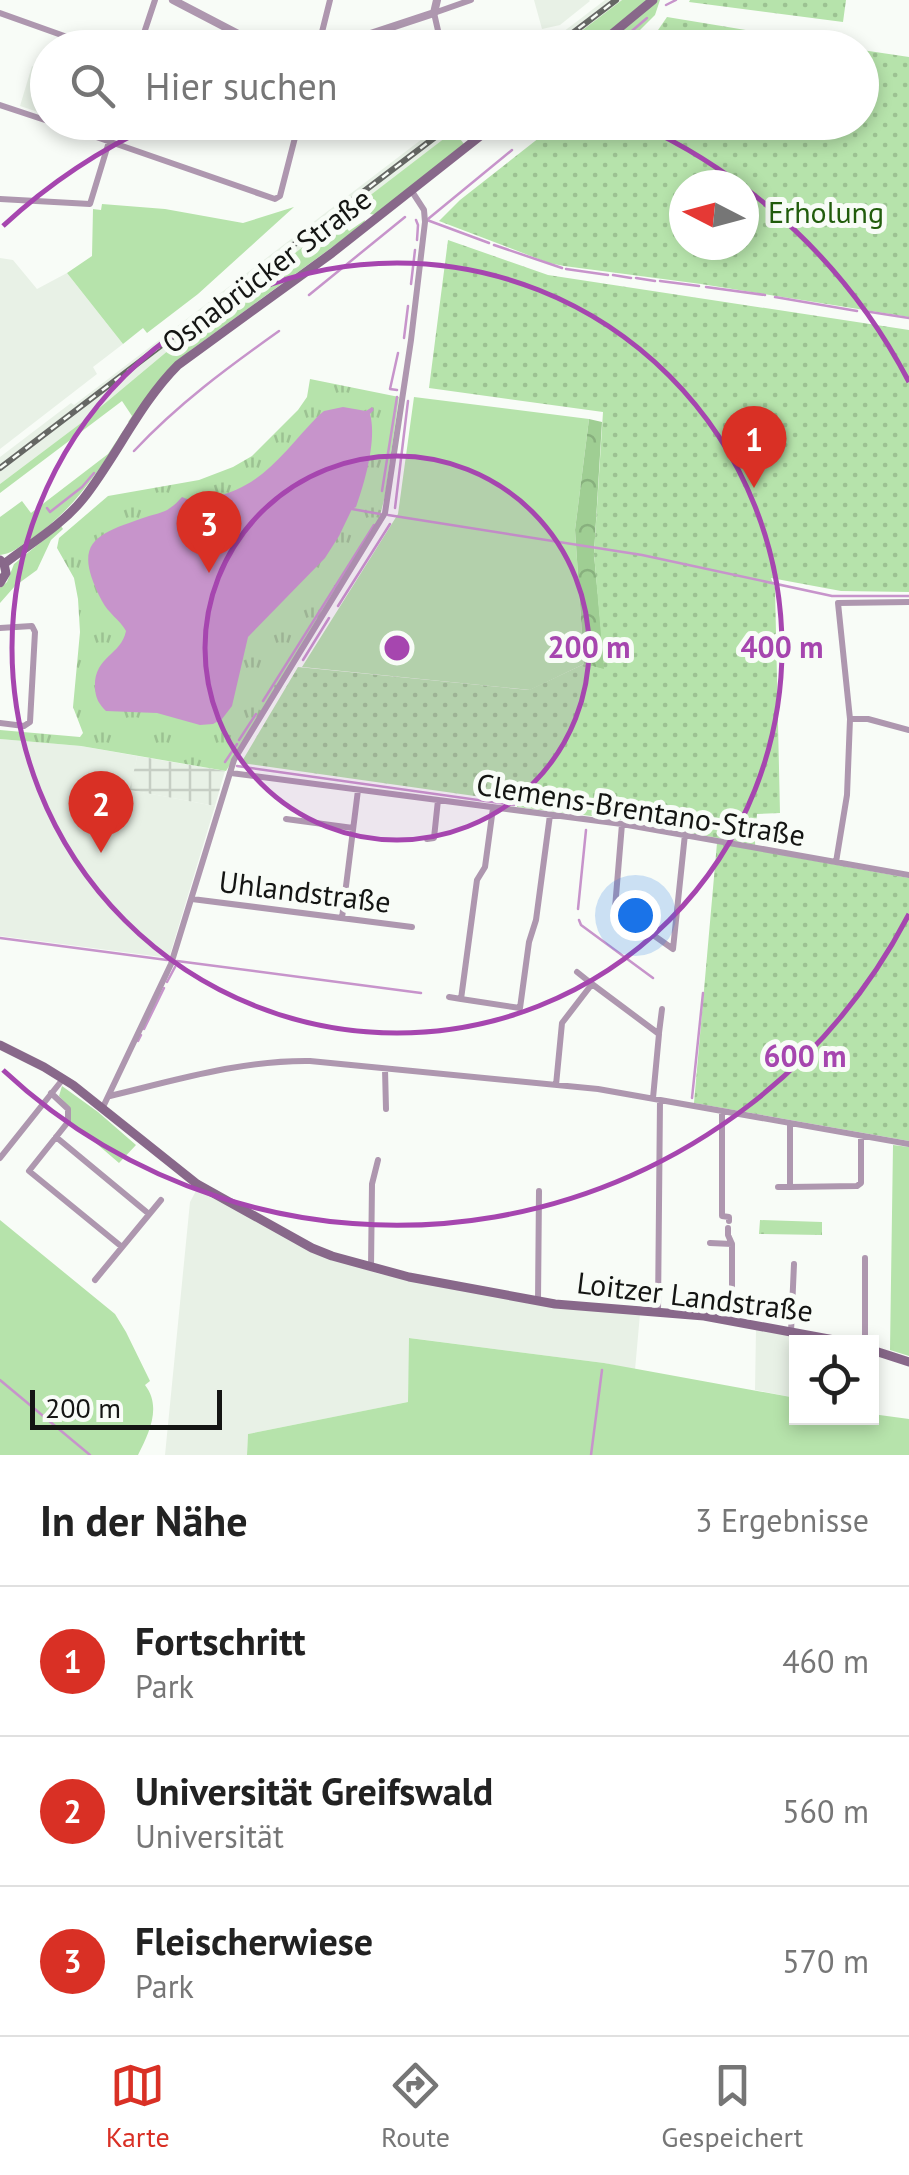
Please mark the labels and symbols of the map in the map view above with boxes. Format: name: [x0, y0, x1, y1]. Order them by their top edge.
north arrow: [669, 170, 759, 260]
street label: Osnabrücker Straße: [154, 179, 378, 361]
park label: Erholung: [768, 192, 884, 231]
pin: 1: [722, 406, 786, 488]
pin: 3: [176, 490, 242, 573]
text: 200 m: [548, 627, 630, 666]
text: 400 m: [741, 627, 823, 666]
centre of rings: [379, 630, 415, 666]
street label: Clemens-Brentano-Straße: [474, 764, 808, 854]
pin: 2: [68, 770, 134, 853]
street label: Uhlandstraße: [217, 861, 393, 921]
your location: [610, 890, 661, 941]
text: 600 m: [764, 1036, 846, 1075]
street label: Loitzer Landstraße: [575, 1262, 815, 1330]
scale bar: [30, 1385, 222, 1430]

